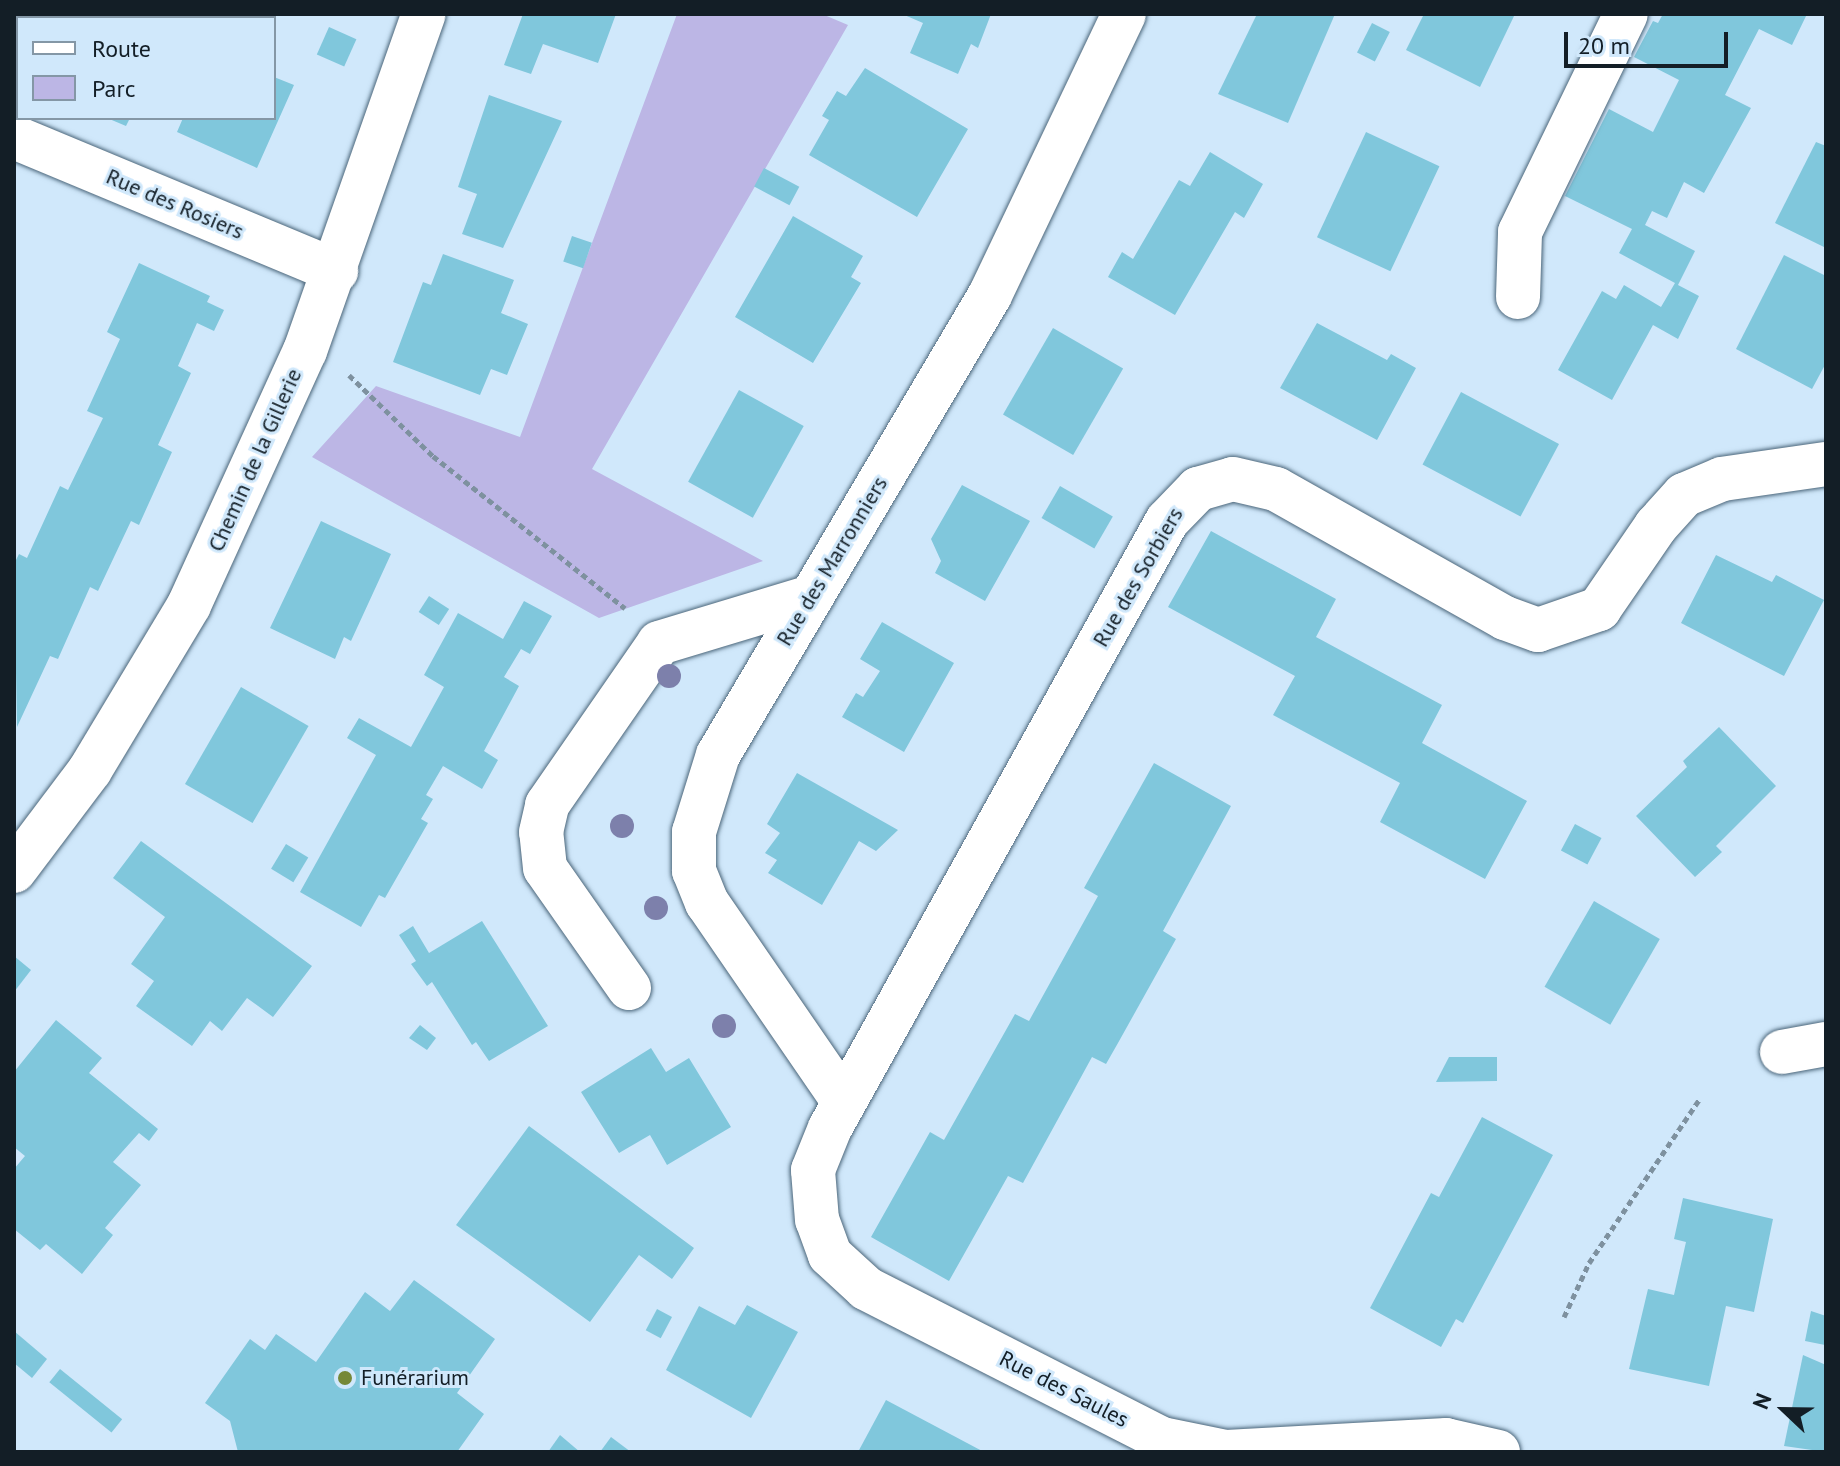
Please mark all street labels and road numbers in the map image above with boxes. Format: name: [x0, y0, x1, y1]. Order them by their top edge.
street label: Rue des Rosiers: [102, 163, 248, 245]
street label: Chemin de la Gillerie: [203, 364, 307, 556]
street label: Rue des Marronniers: [771, 472, 893, 650]
street label: Rue des Sorbiers: [1087, 503, 1189, 651]
street label: Rue des Saules: [995, 1345, 1133, 1433]

